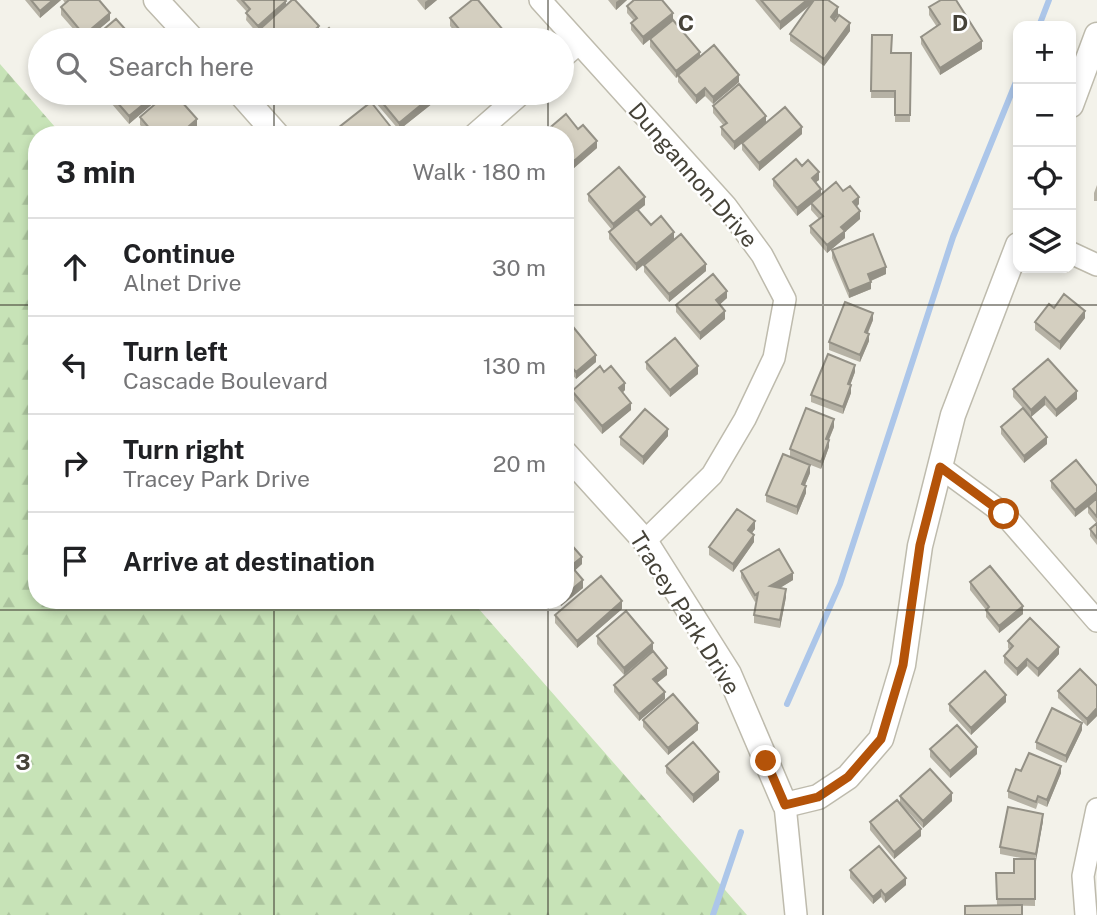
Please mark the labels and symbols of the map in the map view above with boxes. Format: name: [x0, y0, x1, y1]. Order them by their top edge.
text: C: [678, 9, 694, 36]
text: D: [952, 9, 968, 36]
street label: Dungannon Drive: [623, 97, 764, 253]
route start: [988, 498, 1019, 529]
street label: Tracey Park Drive: [624, 526, 746, 699]
route end: [750, 745, 781, 776]
text: 3: [15, 748, 31, 775]

